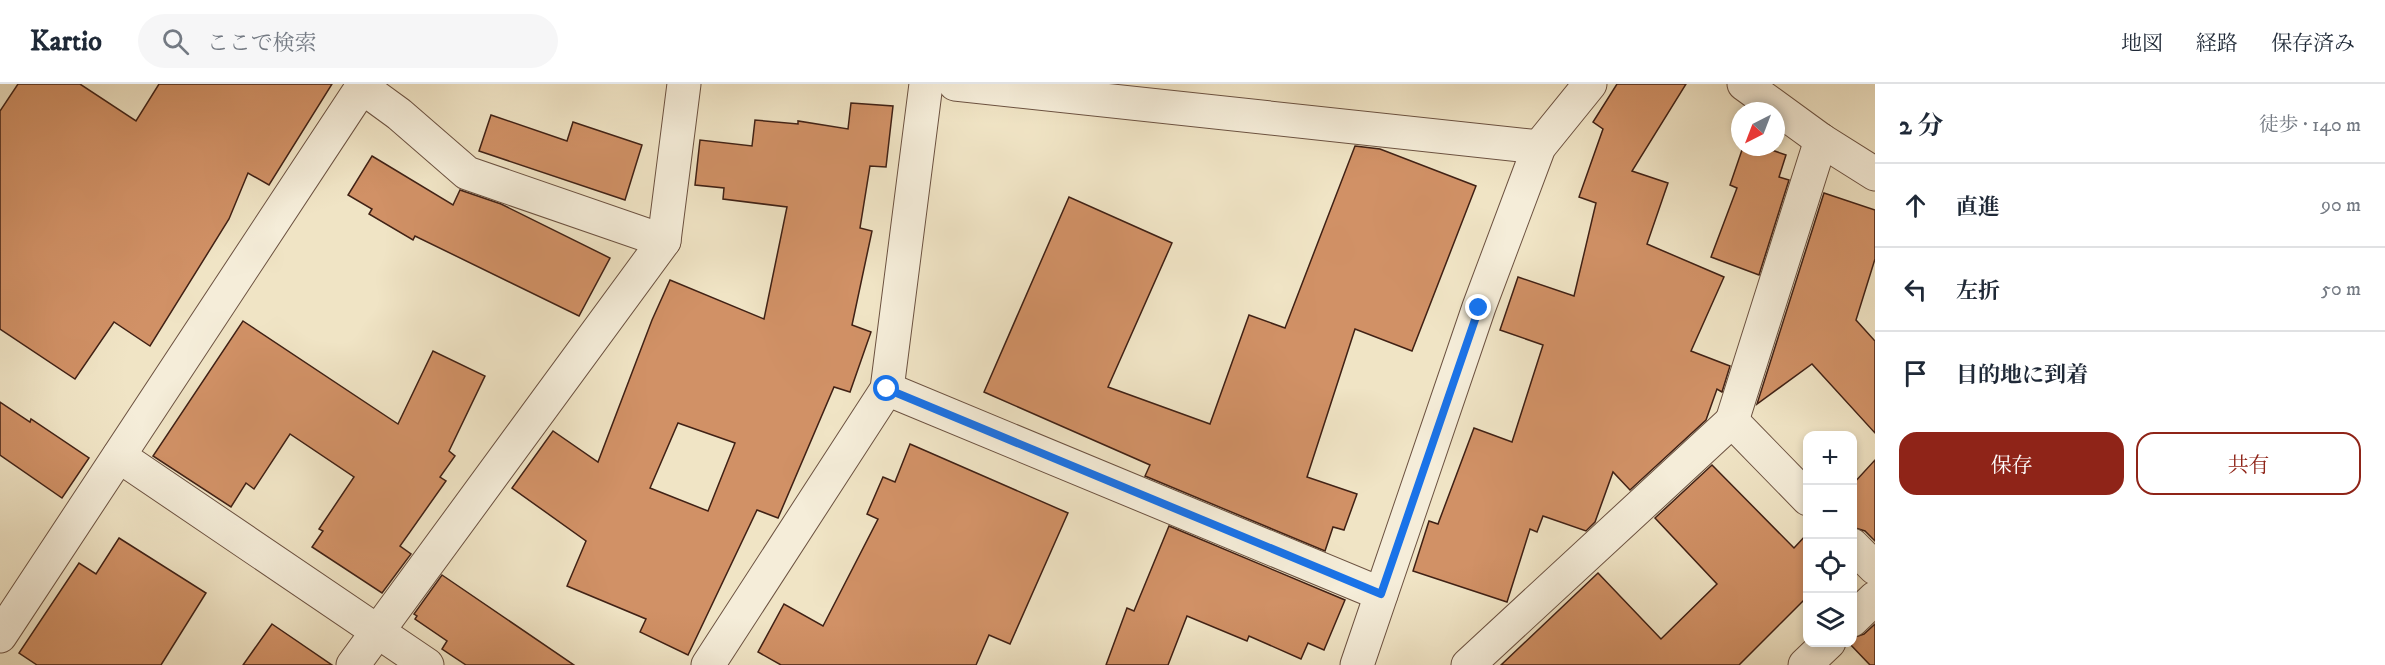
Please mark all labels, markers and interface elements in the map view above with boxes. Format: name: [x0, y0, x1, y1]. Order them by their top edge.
search box: [138, 14, 558, 68]
text: Kartio: [30, 24, 102, 59]
icon: search: [159, 25, 192, 58]
text: ここで検索: [207, 30, 317, 57]
text: 地図: [2121, 31, 2163, 57]
text: 経路: [2196, 31, 2238, 57]
text: 保存済み: [2271, 31, 2355, 57]
north arrow: [1731, 102, 1785, 156]
text: 2 分: [1899, 110, 1943, 143]
text: 徒歩 · 140 m: [2259, 113, 2361, 138]
icon: ahead: [1899, 189, 1932, 222]
text: 90 m: [2321, 193, 2361, 218]
text: 直進: [1956, 194, 2000, 221]
icon: left: [1899, 273, 1932, 306]
text: 50 m: [2321, 277, 2361, 302]
text: 左折: [1956, 278, 2000, 305]
route end: [1465, 294, 1491, 320]
icon: arrive: [1899, 357, 1932, 390]
text: 目的地に到着: [1956, 362, 2088, 389]
route start: [873, 375, 899, 401]
map controls: [1803, 431, 1857, 647]
button: +: [1803, 431, 1857, 485]
button: 保存: [1899, 432, 2124, 495]
button: 共有: [2136, 432, 2361, 495]
button: −: [1803, 485, 1857, 539]
button: locate: [1803, 539, 1857, 593]
button: layers: [1803, 593, 1857, 647]

